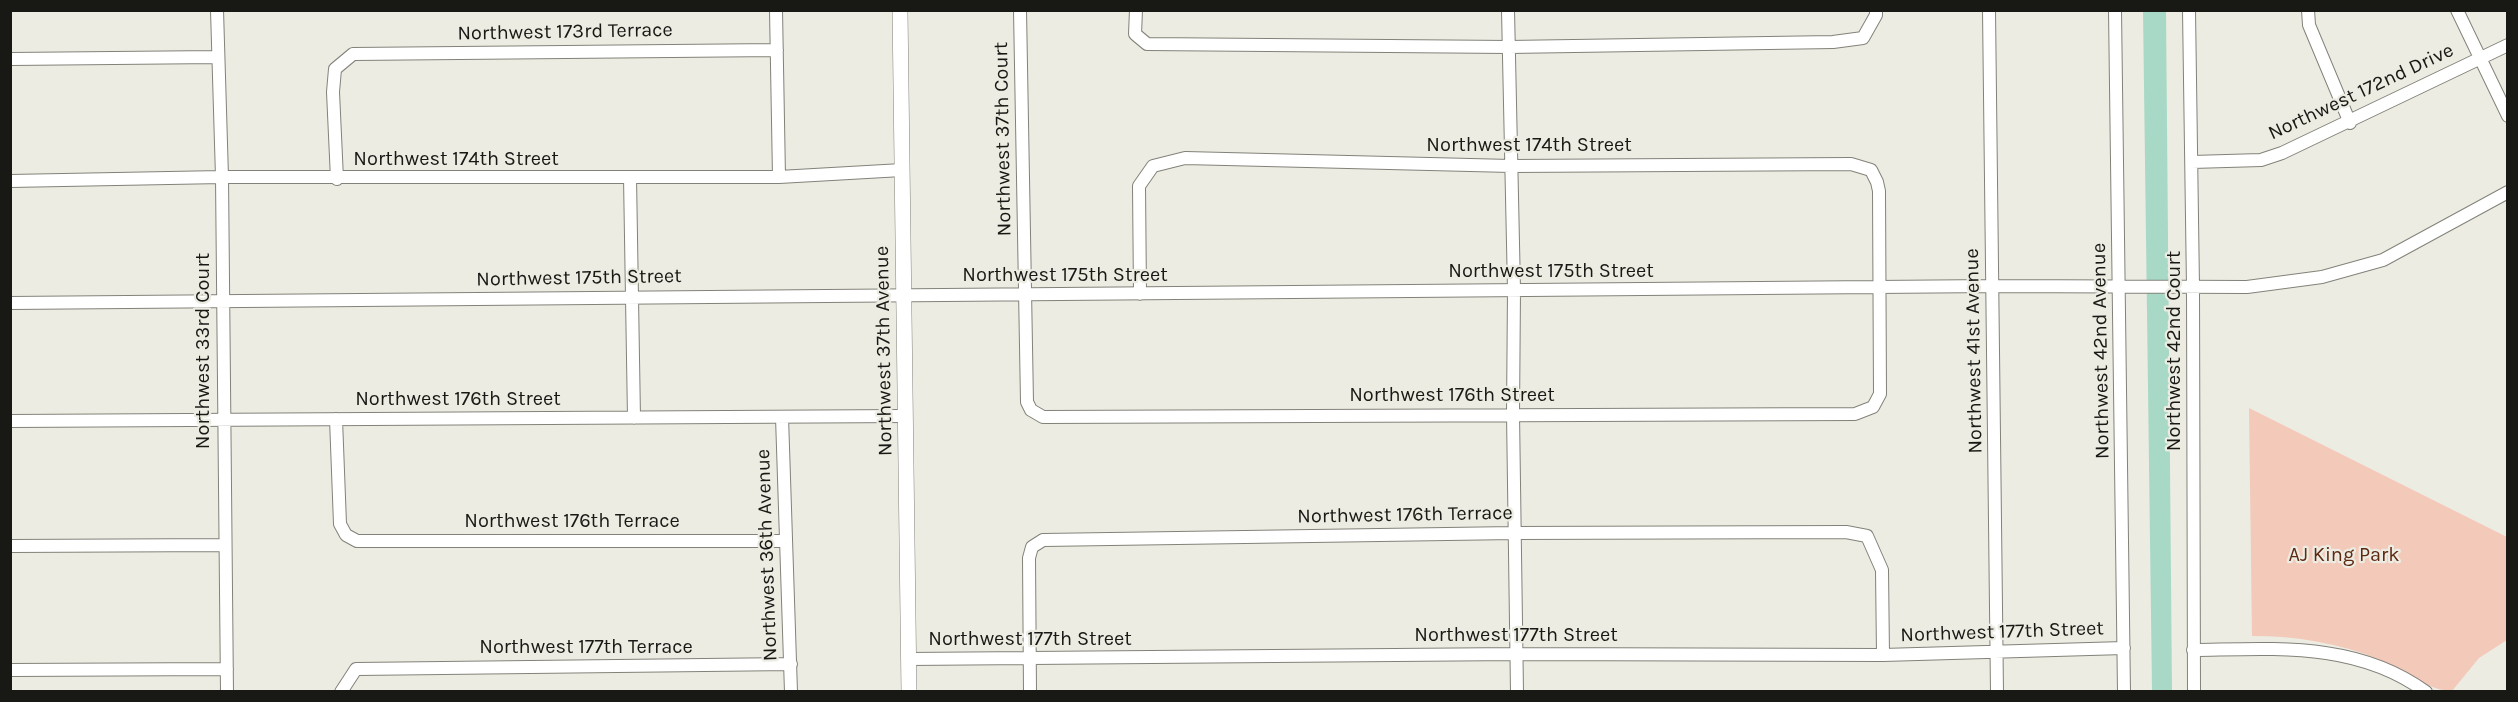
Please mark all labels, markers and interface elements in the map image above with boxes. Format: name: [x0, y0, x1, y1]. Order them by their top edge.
street label: Northwest 173rd Terrace: [457, 18, 673, 46]
street label: Northwest 172nd Drive: [2264, 38, 2458, 146]
street label: Northwest 37th Court: [989, 42, 1017, 236]
street label: Northwest 174th Street: [1426, 133, 1632, 157]
street label: Northwest 174th Street: [353, 147, 559, 171]
street label: Northwest 42nd Avenue: [2087, 243, 2115, 459]
street label: Northwest 37th Avenue: [870, 246, 898, 456]
street label: Northwest 41st Avenue: [1960, 248, 1988, 454]
street label: Northwest 42nd Court: [2162, 251, 2186, 451]
street label: Northwest 33rd Court: [191, 253, 215, 449]
street label: Northwest 175th Street: [1448, 259, 1654, 283]
street label: Northwest 175th Street: [962, 263, 1168, 287]
street label: Northwest 175th Street: [476, 264, 682, 292]
street label: Northwest 176th Street: [1349, 383, 1555, 407]
street label: Northwest 176th Street: [355, 387, 561, 411]
street label: Northwest 36th Avenue: [751, 448, 783, 662]
street label: Northwest 176th Terrace: [1297, 501, 1513, 529]
street label: Northwest 176th Terrace: [464, 509, 680, 533]
park label: AJ King Park: [2288, 543, 2400, 567]
street label: Northwest 177th Street: [1900, 616, 2104, 648]
street label: Northwest 177th Street: [1414, 623, 1618, 647]
street label: Northwest 177th Street: [928, 627, 1132, 651]
street label: Northwest 177th Terrace: [479, 635, 693, 659]

